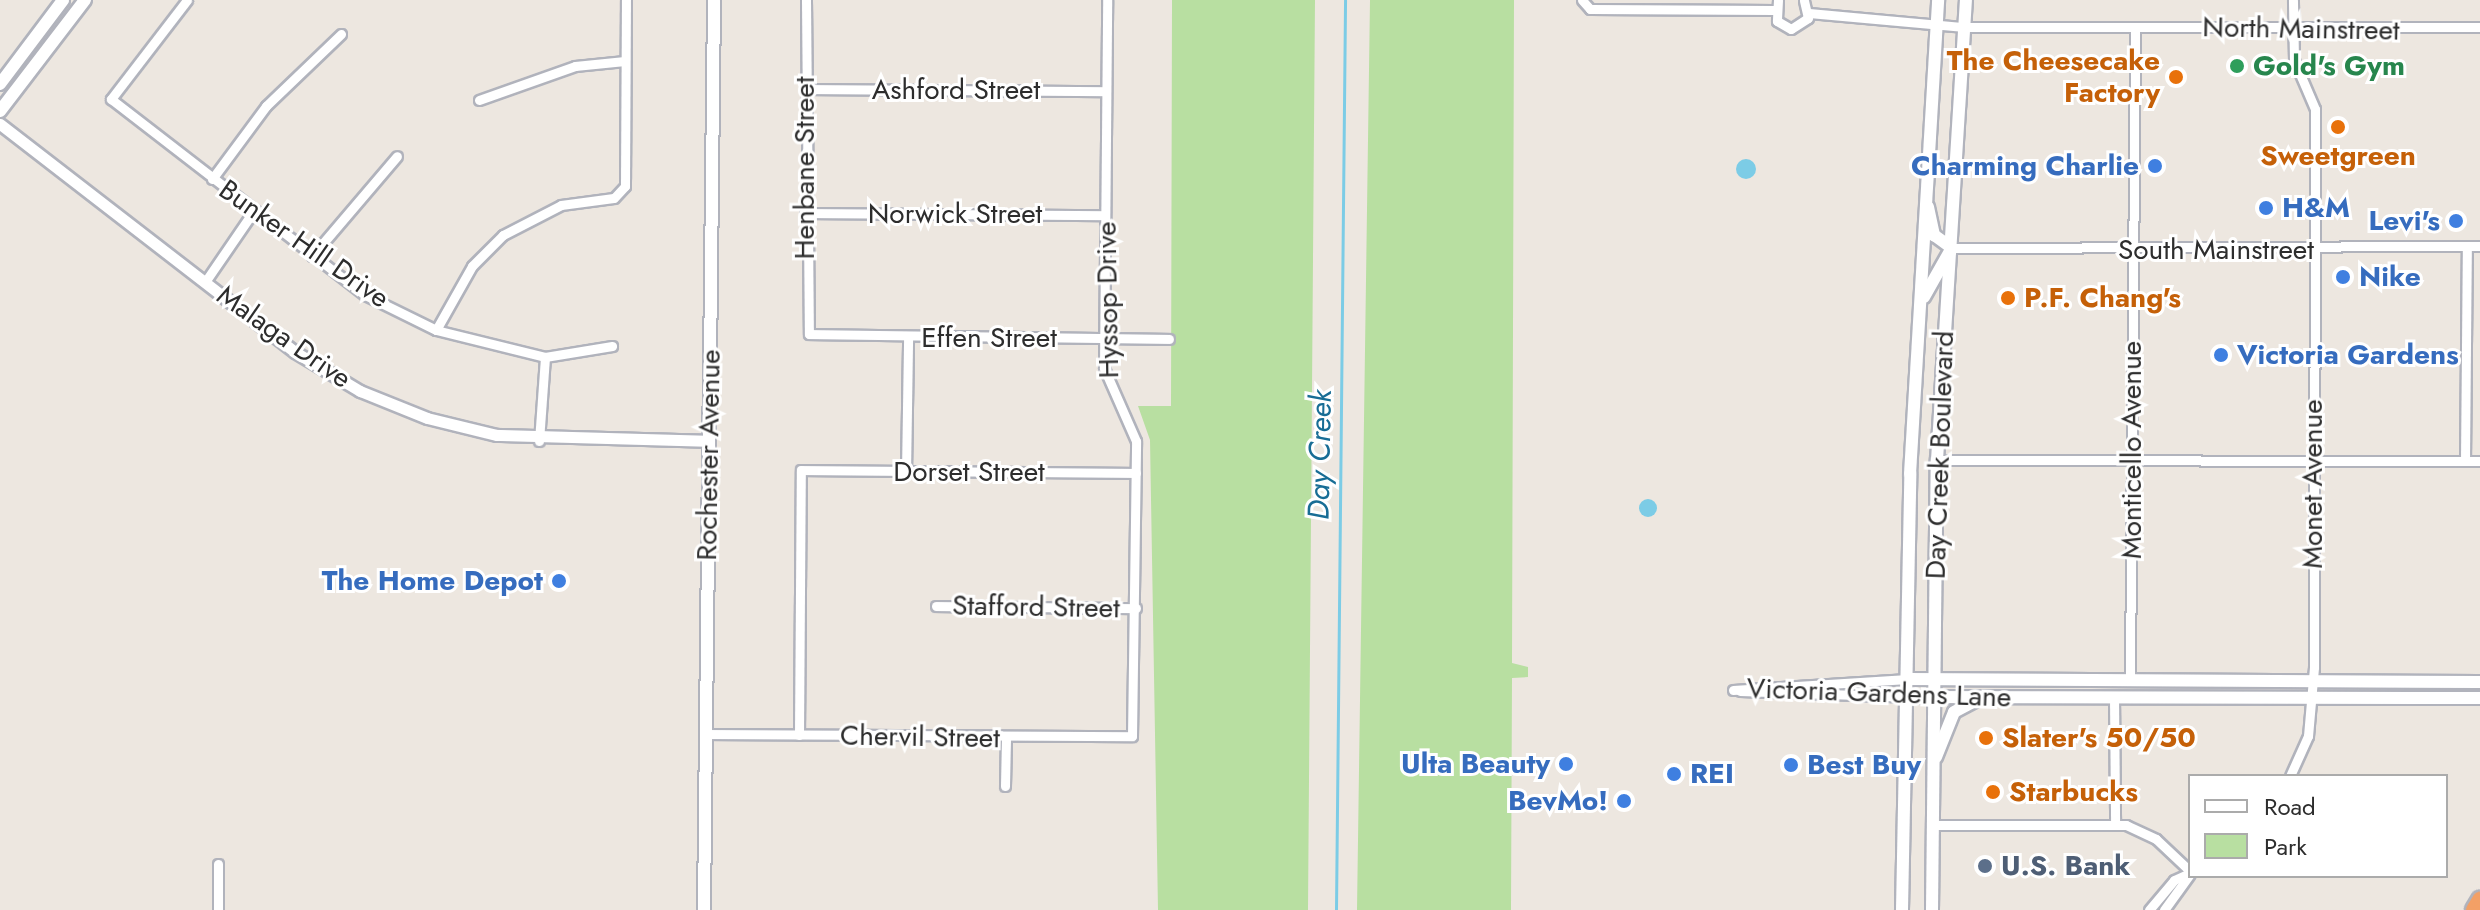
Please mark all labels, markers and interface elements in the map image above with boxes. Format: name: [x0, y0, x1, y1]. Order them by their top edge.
street label: North Mainstreet: [2202, 10, 2400, 48]
place label: The Cheesecake Factory: [1947, 44, 2160, 110]
place label: Gold's Gym: [2253, 49, 2405, 83]
marker: Gold's Gym: [2228, 57, 2246, 75]
marker: The Cheesecake Factory: [2167, 68, 2185, 86]
street label: Ashford Street: [872, 73, 1040, 107]
street label: Henbane Street: [788, 77, 822, 259]
marker: Sweetgreen: [2329, 118, 2347, 136]
place label: Sweetgreen: [2260, 139, 2416, 173]
place label: Charming Charlie: [1911, 149, 2139, 183]
marker: Charming Charlie: [2146, 157, 2164, 175]
street label: Bunker Hill Drive: [212, 173, 396, 315]
place label: H&M: [2282, 191, 2350, 225]
street label: Norwick Street: [868, 197, 1042, 231]
marker: H&M: [2257, 199, 2275, 217]
place label: Levi's: [2369, 204, 2440, 238]
marker: Levi's: [2447, 212, 2465, 230]
street label: Hyssop Drive: [1090, 221, 1126, 379]
street label: South Mainstreet: [2118, 233, 2314, 267]
place label: Nike: [2359, 260, 2421, 294]
marker: Nike: [2334, 268, 2352, 286]
street label: Malaga Drive: [210, 278, 358, 396]
place label: P.F. Chang's: [2024, 281, 2181, 315]
marker: P.F. Chang's: [1999, 289, 2017, 307]
street label: Effen Street: [921, 321, 1057, 355]
street label: Day Creek Boulevard: [1919, 330, 1961, 580]
place label: Victoria Gardens: [2237, 338, 2459, 372]
street label: Monticello Avenue: [2115, 341, 2149, 559]
marker: Victoria Gardens: [2212, 346, 2230, 364]
street label: Rochester Avenue: [690, 349, 728, 561]
water label: Day Creek: [1301, 390, 1339, 520]
street label: Monet Avenue: [2296, 399, 2330, 569]
street label: Dorset Street: [893, 455, 1045, 489]
place label: The Home Depot: [322, 564, 543, 598]
marker: The Home Depot: [550, 572, 568, 590]
street label: Stafford Street: [952, 589, 1120, 625]
street label: Victoria Gardens Lane: [1746, 672, 2012, 714]
street label: Chervil Street: [840, 719, 1000, 755]
place label: Slater's 50/50: [2002, 721, 2196, 755]
marker: Slater's 50/50: [1977, 729, 1995, 747]
place label: Ulta Beauty: [1401, 747, 1550, 781]
place label: Best Buy: [1807, 748, 1921, 782]
marker: Ulta Beauty: [1557, 755, 1575, 773]
marker: Best Buy: [1782, 756, 1800, 774]
place label: REI: [1690, 757, 1734, 791]
marker: REI: [1665, 765, 1683, 783]
legend: [2188, 774, 2448, 878]
place label: Starbucks: [2009, 775, 2138, 809]
marker: Starbucks: [1984, 783, 2002, 801]
place label: BevMo!: [1508, 784, 1608, 818]
text: Road: [2264, 789, 2316, 824]
marker: BevMo!: [1615, 792, 1633, 810]
text: Park: [2264, 829, 2307, 864]
place label: U.S. Bank: [2001, 849, 2130, 883]
marker: U.S. Bank: [1976, 857, 1994, 875]

